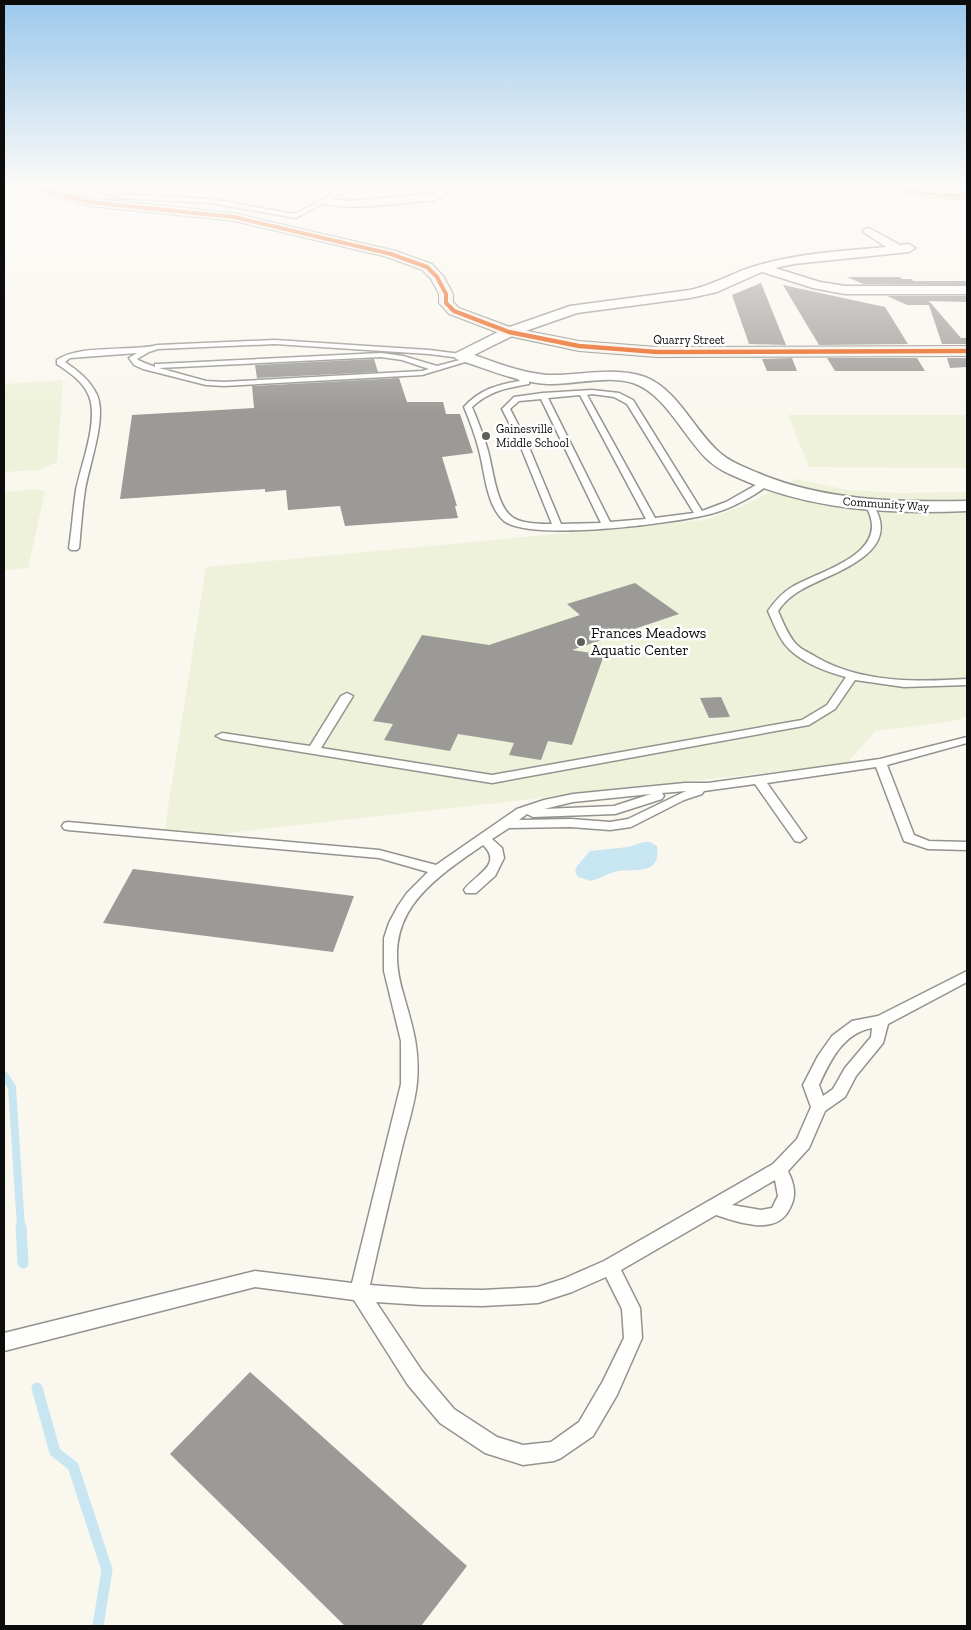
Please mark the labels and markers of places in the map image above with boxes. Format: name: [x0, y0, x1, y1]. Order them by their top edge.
place label: Gainesville Middle School: [496, 422, 569, 450]
marker: Gainesville Middle School: [480, 430, 492, 442]
place label: Frances Meadows Aquatic Center: [591, 624, 706, 659]
marker: Frances Meadows Aquatic Center: [575, 636, 587, 648]

